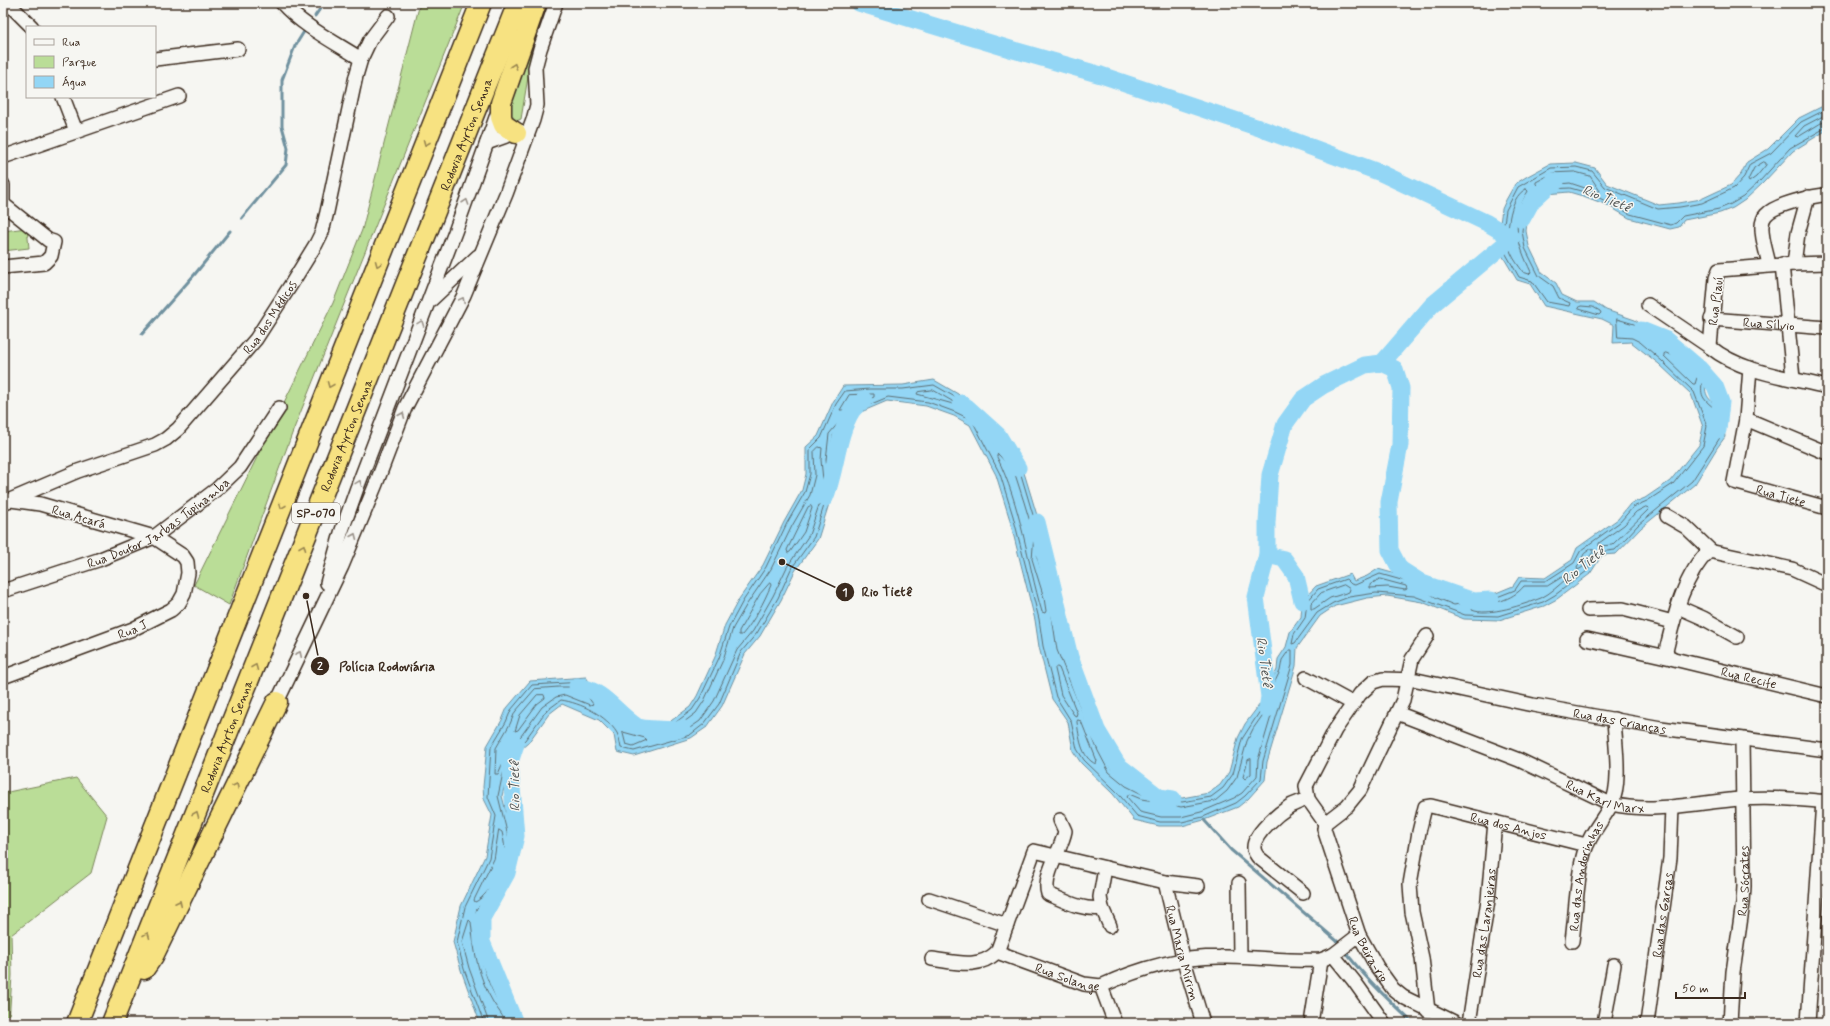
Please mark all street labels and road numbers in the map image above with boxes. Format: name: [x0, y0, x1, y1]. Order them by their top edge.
street label: Rodovia Ayrton Senna: [437, 75, 498, 194]
street label: Rua Piauí: [1705, 276, 1728, 327]
street label: Rua dos Médicos: [240, 277, 302, 358]
street label: Rua Sílvio: [1742, 314, 1795, 335]
street label: Rodovia Ayrton Senna: [317, 376, 378, 495]
street label: Rua Doutor Jarbas Tupinamba: [85, 475, 234, 573]
street label: Rua Tiete: [1754, 482, 1808, 512]
street label: Rua Acará: [50, 502, 108, 533]
road number: SP-070: [292, 503, 340, 523]
street label: Rua J: [116, 616, 151, 644]
street label: Rua Recife: [1719, 664, 1778, 694]
street label: Rodovia Ayrton Senna: [197, 677, 258, 796]
street label: Rua das Crianças: [1572, 705, 1667, 739]
street label: Rua Karl Marx: [1563, 777, 1644, 818]
street label: Rua dos Anjos: [1468, 809, 1548, 845]
street label: Rua das Andorinhas: [1566, 818, 1609, 932]
street label: Rua Sócrates: [1734, 845, 1754, 917]
street label: Rua das Laranjeiras: [1469, 868, 1501, 979]
street label: Rua das Garças: [1649, 871, 1678, 959]
street label: Rua Maria Mirim: [1161, 904, 1203, 1003]
street label: Rua Beira-rio: [1343, 915, 1392, 986]
street label: Rua Solange: [1032, 960, 1101, 996]

